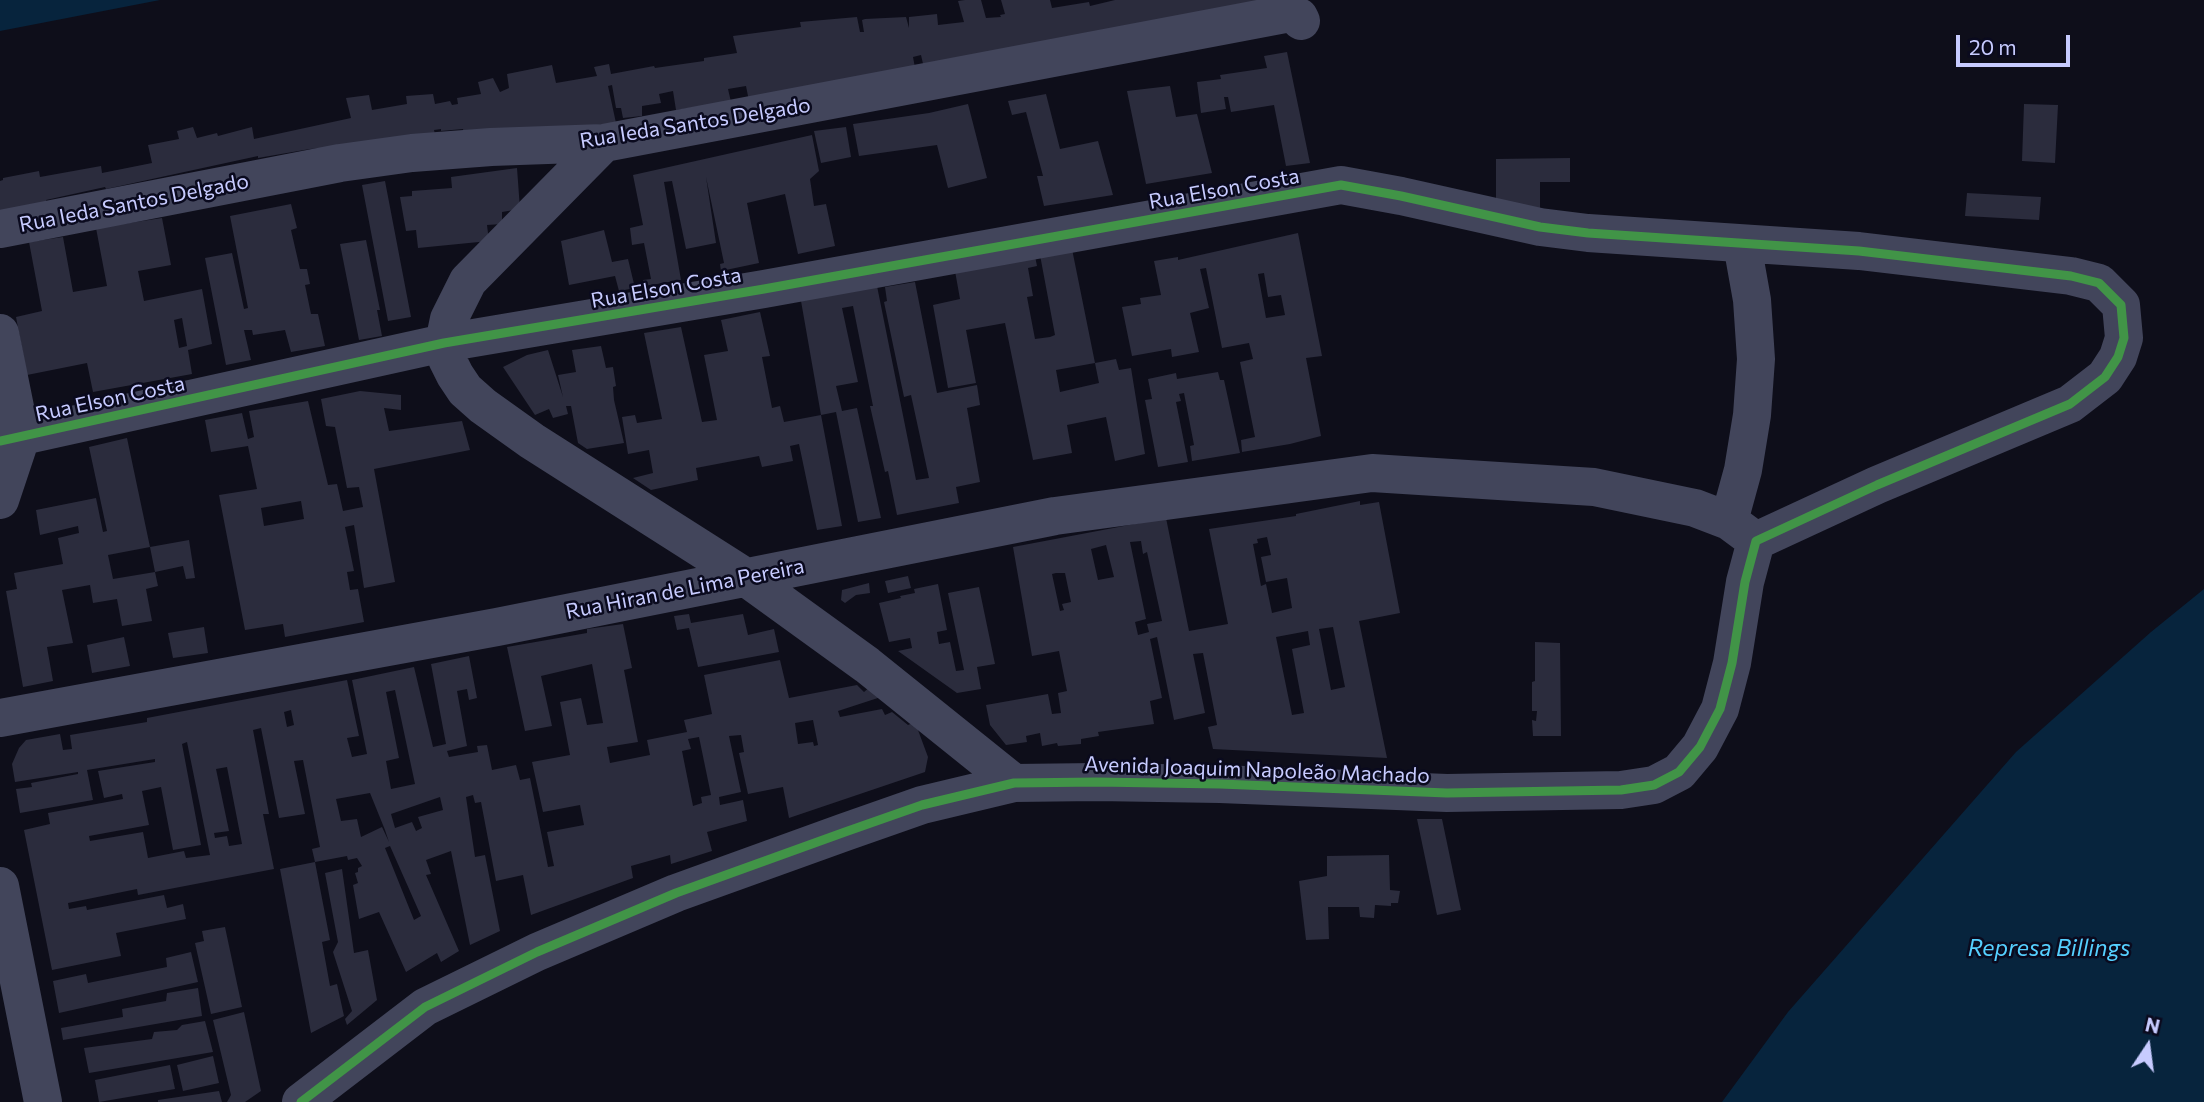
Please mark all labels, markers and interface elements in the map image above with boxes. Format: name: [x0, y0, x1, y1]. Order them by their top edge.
scale bar: [1959, 21, 2073, 65]
text: 20 m: [1969, 34, 2017, 59]
street label: Rua Ieda Santos Delgado: [578, 92, 812, 154]
street label: Rua Elson Costa: [1147, 163, 1301, 215]
street label: Rua Ieda Santos Delgado: [17, 168, 251, 238]
street label: Rua Elson Costa: [589, 262, 743, 314]
street label: Rua Elson Costa: [33, 371, 187, 427]
street label: Rua Hiran de Lima Pereira: [564, 553, 806, 625]
street label: Avenida Joaquim Napoleão Machado: [1084, 751, 1430, 789]
water label: Represa Billings: [1968, 934, 2130, 962]
north arrow: [2113, 1011, 2183, 1081]
text: N: [2143, 1012, 2162, 1038]

